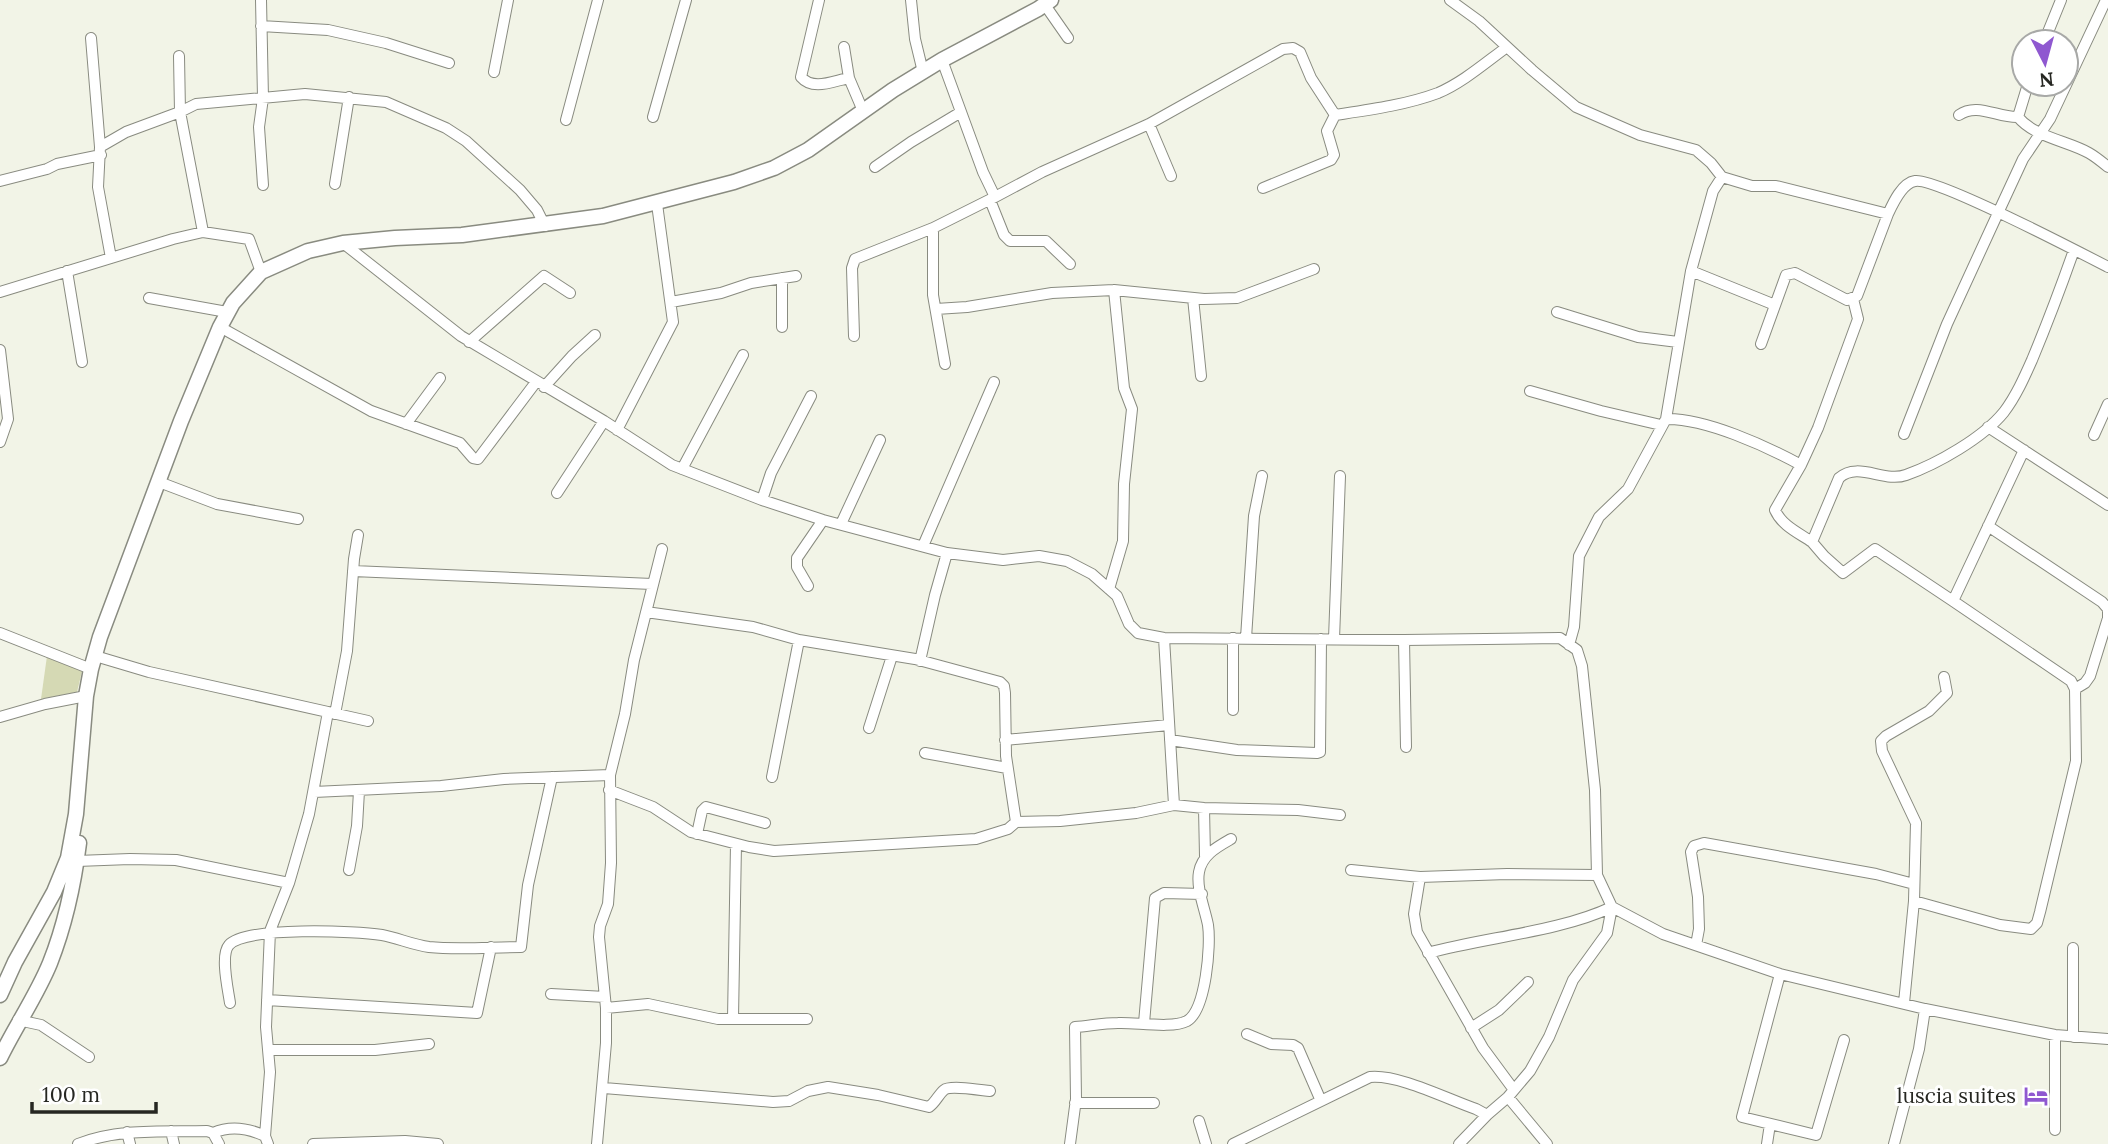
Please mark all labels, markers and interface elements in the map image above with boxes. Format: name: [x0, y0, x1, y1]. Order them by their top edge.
north arrow: [2010, 28, 2080, 98]
text: N: [2038, 67, 2055, 93]
scale bar: [32, 1070, 156, 1114]
text: 100 m: [42, 1081, 100, 1108]
place label: luscia suites: [1897, 1082, 2016, 1109]
hotel icon: luscia suites: [2022, 1082, 2050, 1110]

